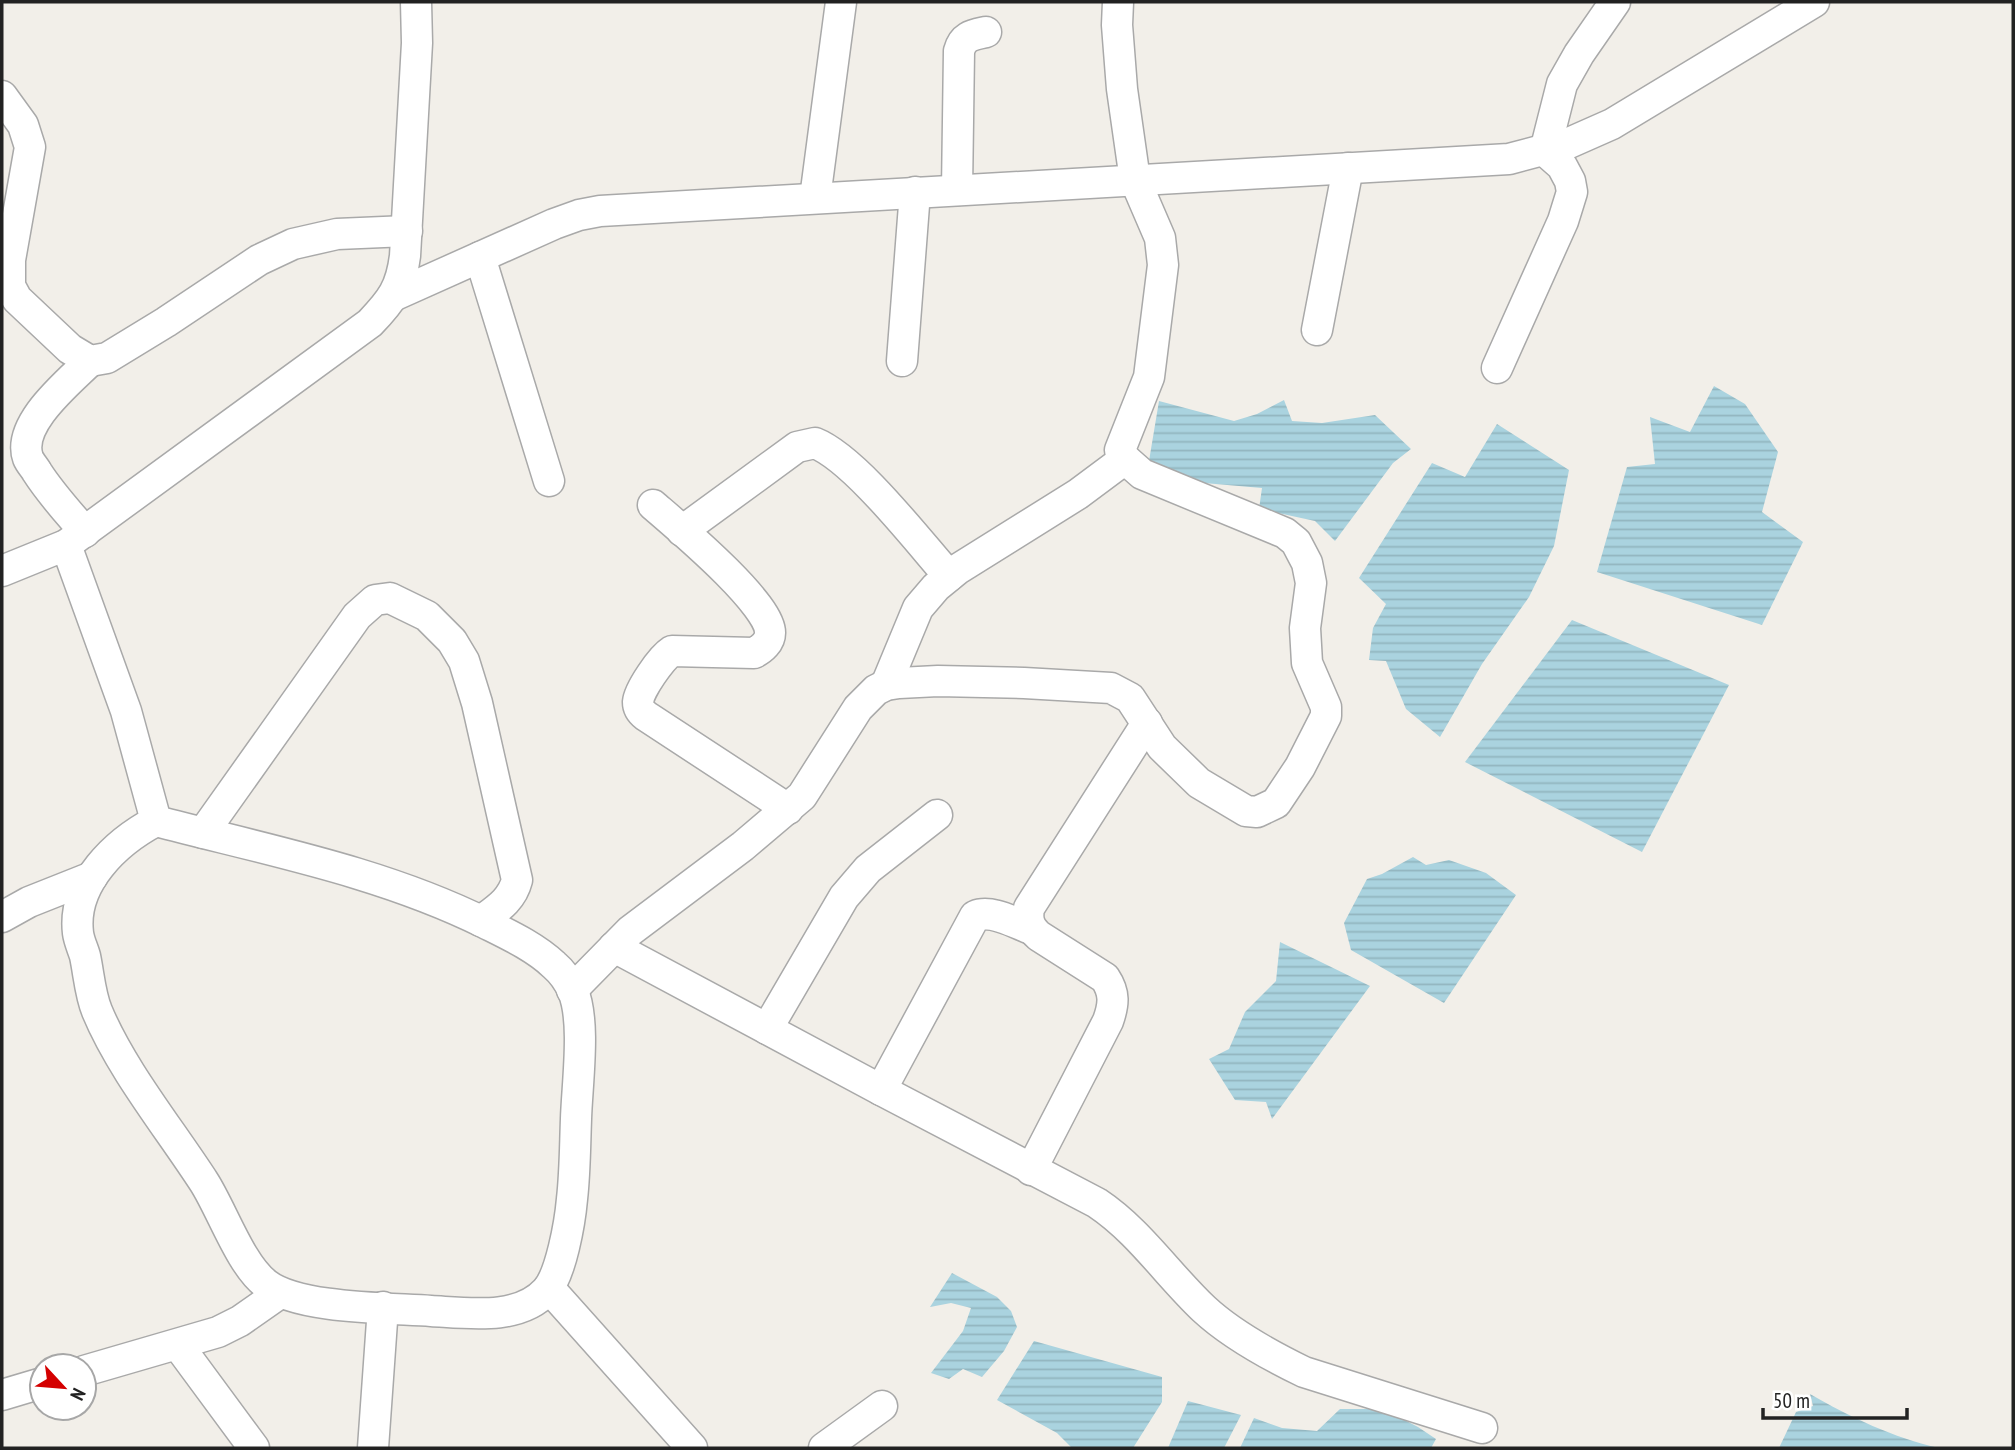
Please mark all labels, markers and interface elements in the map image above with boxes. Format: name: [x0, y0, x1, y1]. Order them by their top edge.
north arrow: [28, 1352, 98, 1422]
scale bar: [1763, 1376, 1906, 1420]
text: N: [65, 1385, 91, 1404]
text: 50 m: [1773, 1387, 1810, 1414]

